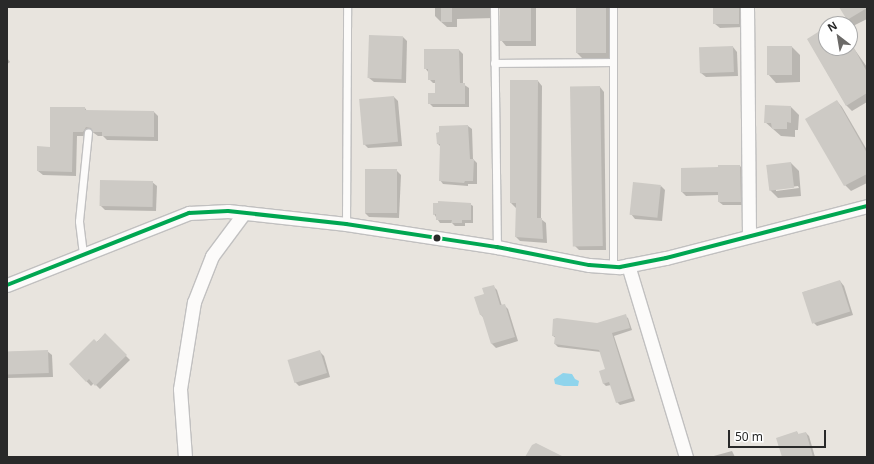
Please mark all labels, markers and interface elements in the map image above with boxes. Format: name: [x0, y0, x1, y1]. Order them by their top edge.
north arrow: [818, 16, 858, 56]
text: N: [824, 17, 840, 35]
unlabelled marker: [432, 233, 442, 243]
scale bar: [730, 422, 828, 448]
text: 50 m: [735, 428, 763, 445]

